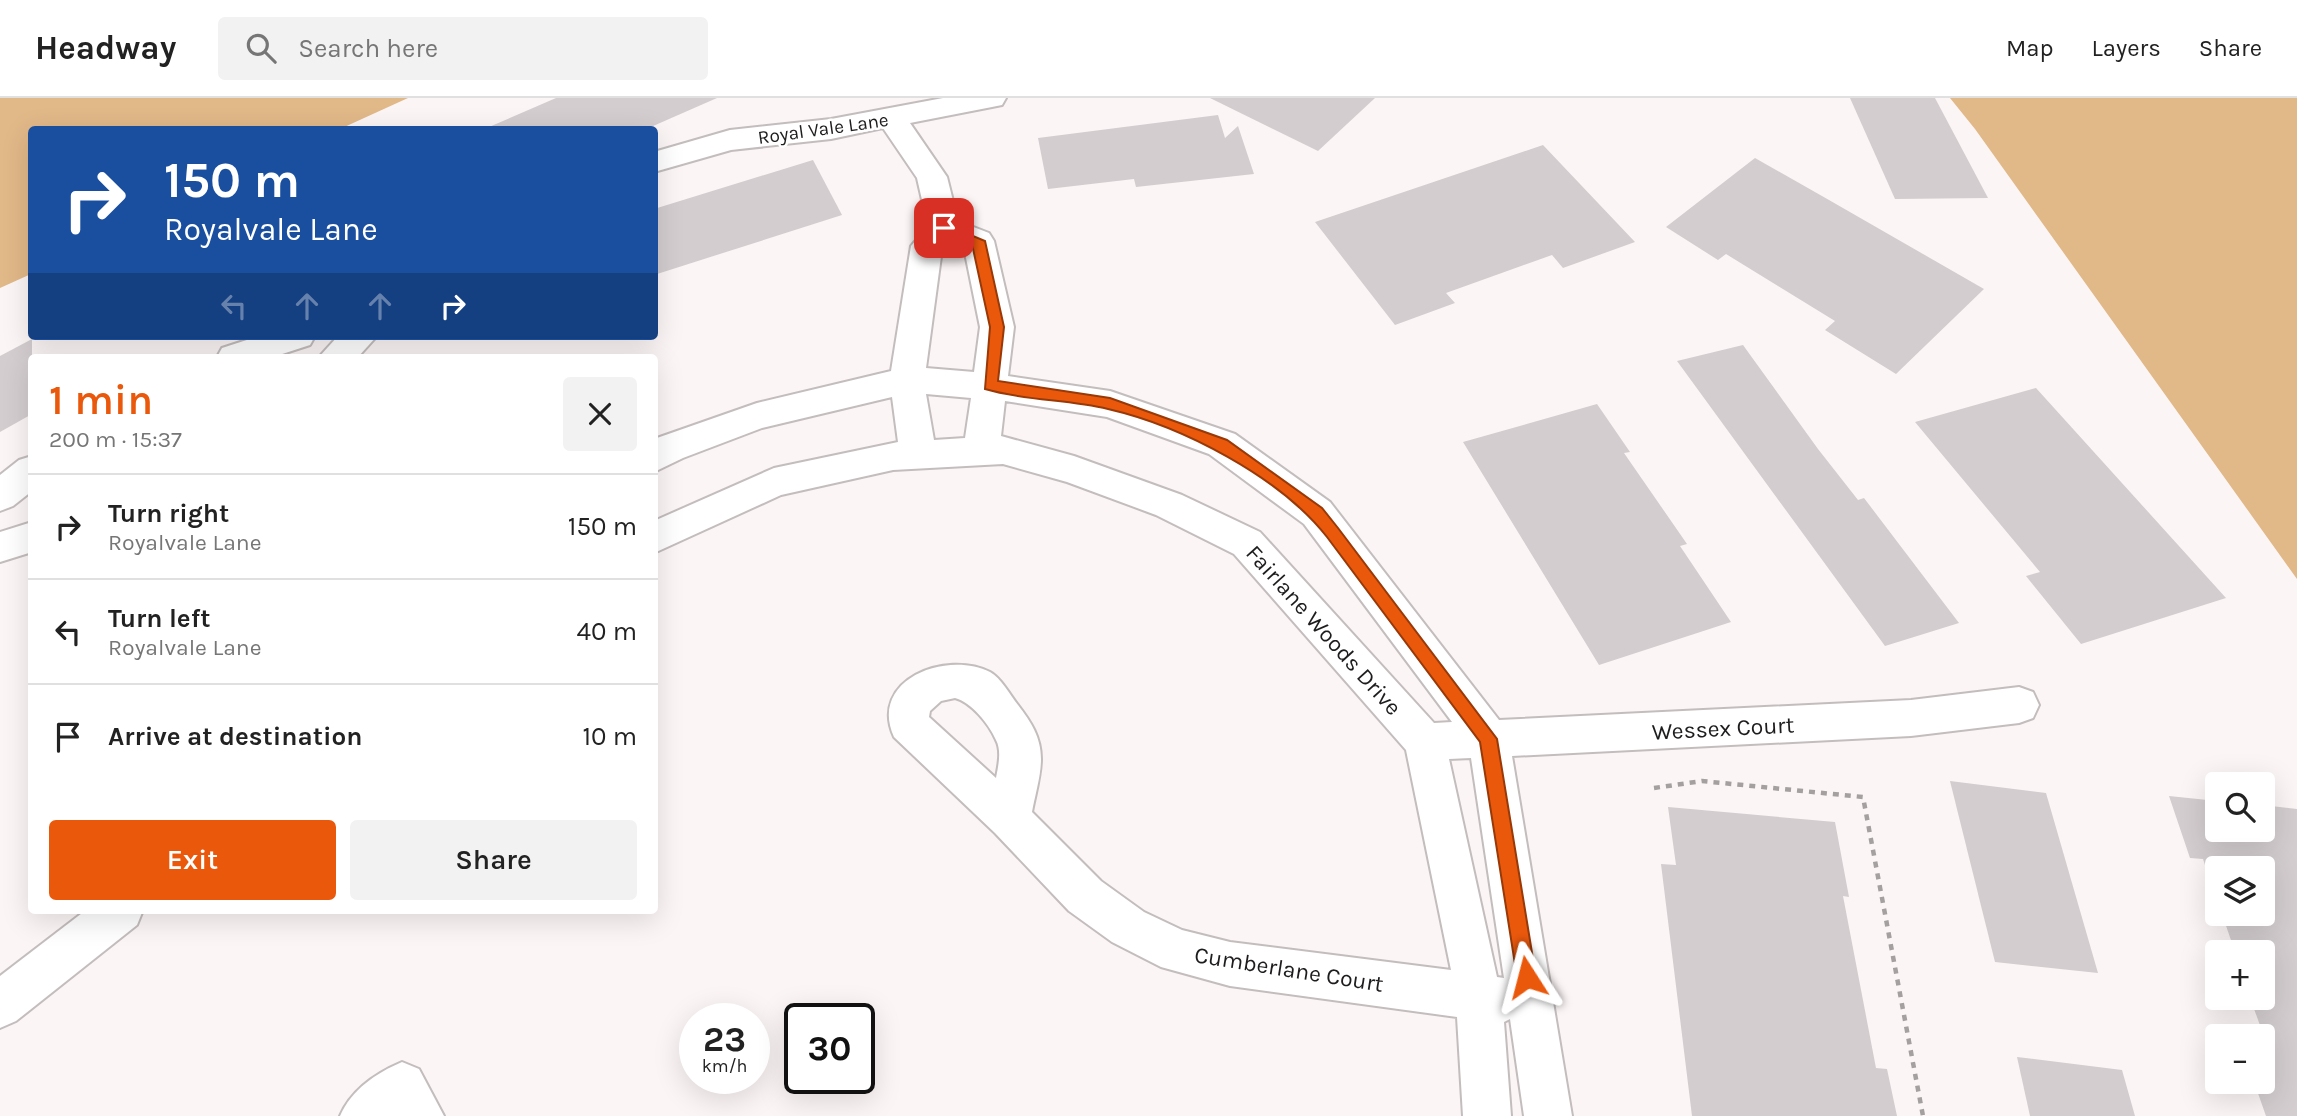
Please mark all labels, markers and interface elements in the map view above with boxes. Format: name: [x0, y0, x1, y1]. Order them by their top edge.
search box: [218, 17, 708, 80]
text: Headway: [35, 29, 176, 67]
icon: search: [242, 29, 280, 67]
text: Search here: [298, 33, 438, 64]
text: Map: [2006, 34, 2054, 62]
text: Layers: [2092, 34, 2161, 62]
text: Share: [2199, 34, 2262, 62]
street label: Royal Vale Lane: [756, 109, 890, 149]
text: 150 m: [164, 152, 300, 209]
icon: right: [49, 154, 140, 245]
pin: [914, 198, 974, 258]
icon: arrive: [925, 209, 963, 247]
text: Royalvale Lane: [164, 211, 378, 248]
icon: left: [215, 287, 253, 325]
icon: ahead: [288, 287, 326, 325]
icon: ahead: [361, 287, 399, 325]
icon: right: [434, 287, 472, 325]
text: 1 min: [49, 375, 153, 425]
button: close: [563, 377, 637, 451]
text: 200 m · 15:37: [49, 426, 182, 453]
text: Turn right: [108, 498, 229, 529]
icon: right: [49, 508, 87, 546]
text: 150 m: [568, 511, 637, 542]
text: Royalvale Lane: [108, 529, 262, 556]
street label: Fairlane Woods Drive: [1240, 540, 1407, 721]
text: Turn left: [108, 603, 210, 634]
icon: left: [49, 613, 87, 651]
text: 40 m: [577, 616, 637, 647]
text: Royalvale Lane: [108, 634, 262, 661]
street label: Wessex Court: [1651, 711, 1795, 746]
icon: arrive: [49, 718, 87, 756]
text: Arrive at destination: [108, 721, 362, 752]
text: 10 m: [582, 721, 637, 752]
map controls: [2205, 772, 2275, 1094]
button: search: [2205, 772, 2275, 842]
button: Exit: [49, 820, 336, 900]
button: Share: [350, 820, 637, 900]
button: layers: [2205, 856, 2275, 926]
position arrow: [1490, 940, 1564, 1014]
button: +: [2205, 940, 2275, 1010]
street label: Cumberlane Court: [1192, 941, 1386, 998]
speed limit sign: 30: [784, 1003, 875, 1094]
text: 23: [703, 1019, 746, 1060]
button: −: [2205, 1024, 2275, 1094]
text: km/h: [702, 1055, 747, 1077]

